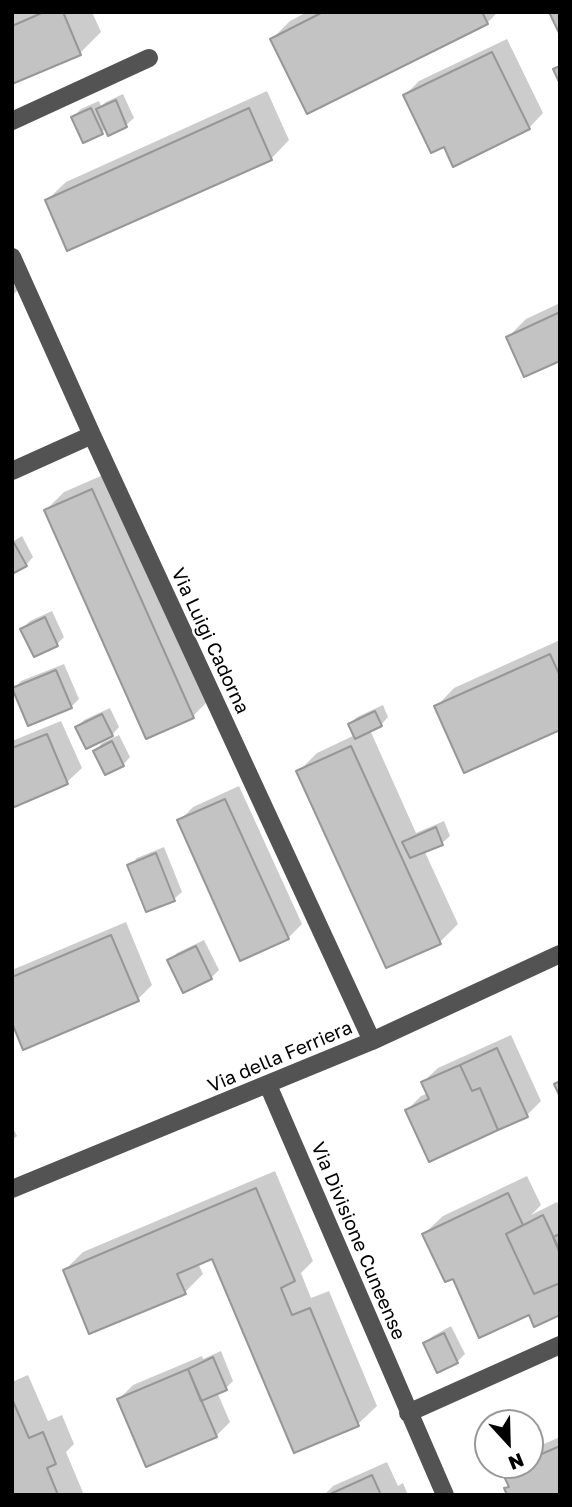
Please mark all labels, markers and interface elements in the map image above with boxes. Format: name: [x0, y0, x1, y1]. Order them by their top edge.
street label: Via Luigi Cadorna: [166, 564, 254, 718]
street label: Via della Ferriera: [204, 1016, 356, 1098]
street label: Via Divisione Cuneense: [306, 1139, 410, 1343]
north arrow: [474, 1409, 544, 1479]
text: N: [505, 1449, 527, 1475]

